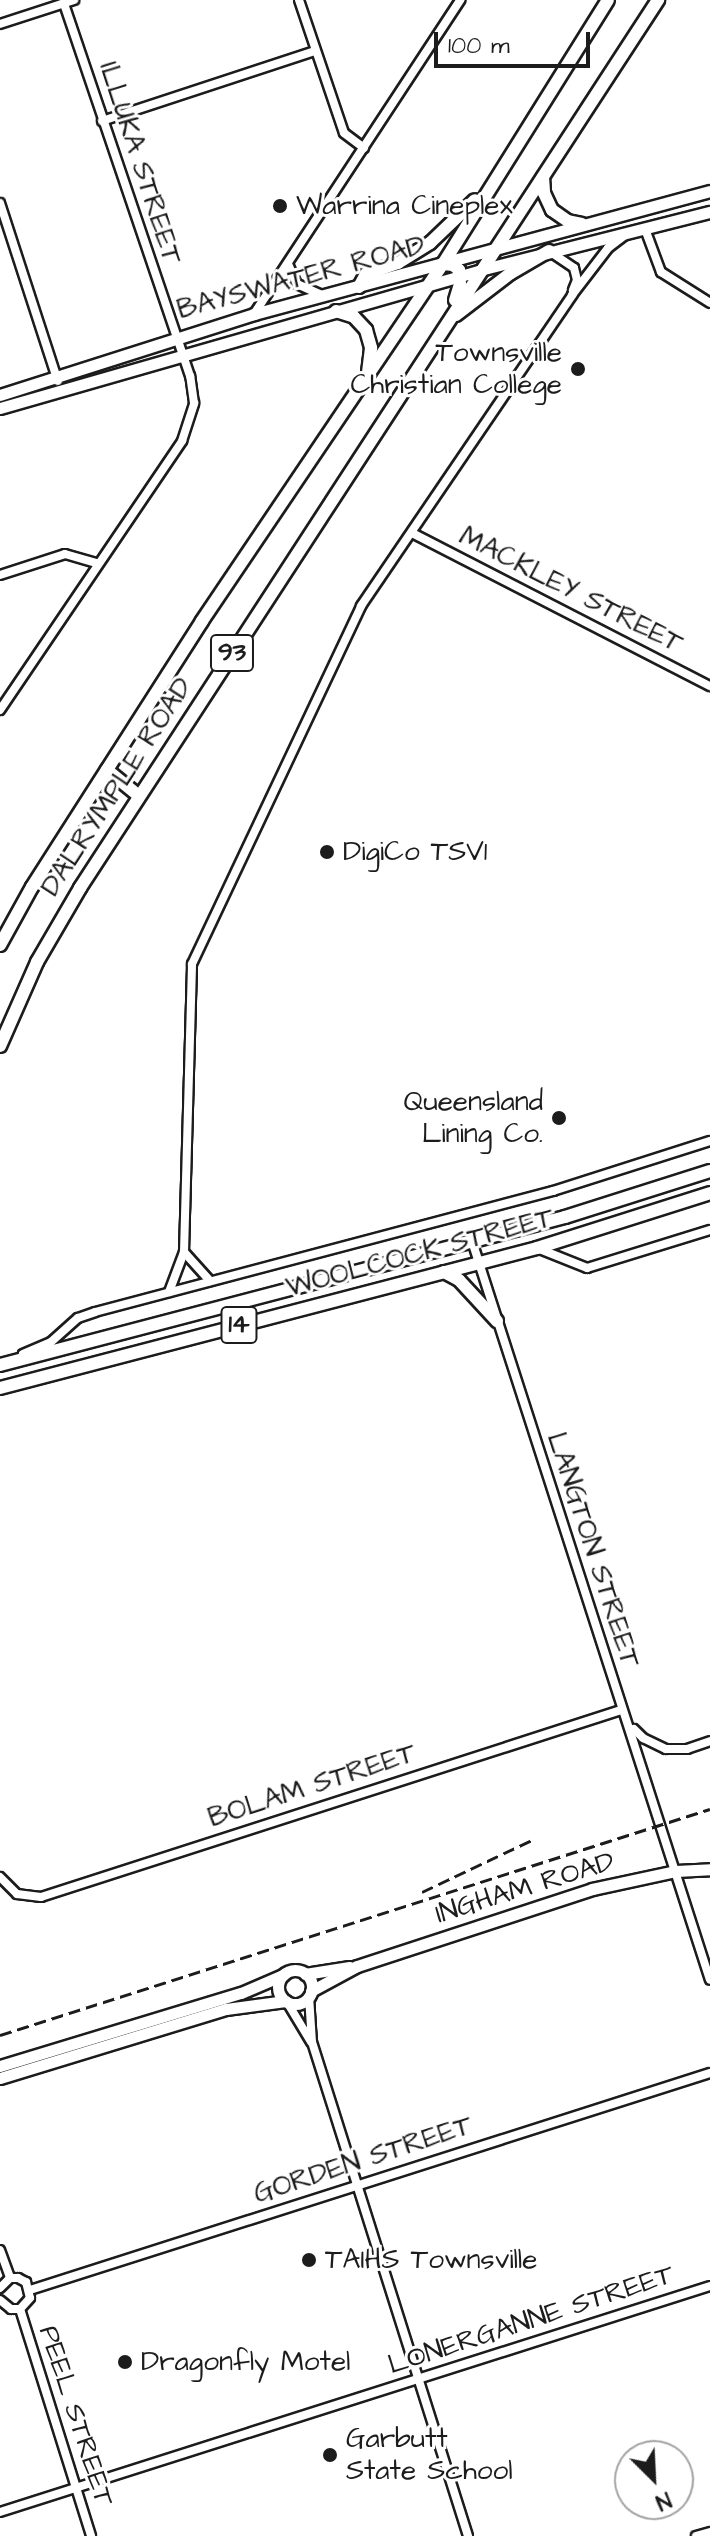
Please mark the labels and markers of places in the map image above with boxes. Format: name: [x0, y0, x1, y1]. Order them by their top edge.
place label: Warrina Cineplex: [296, 189, 513, 223]
marker: Warrina Cineplex: [271, 197, 289, 215]
place label: Townsville Christian College: [350, 336, 562, 402]
marker: Townsville Christian College: [569, 360, 587, 378]
place label: DigiCo TSV1: [343, 835, 487, 869]
marker: DigiCo TSV1: [318, 843, 336, 861]
place label: Queensland Lining Co.: [403, 1085, 543, 1151]
marker: Queensland Lining Co.: [550, 1109, 568, 1127]
place label: TAIHS Townsville: [325, 2243, 537, 2277]
marker: TAIHS Townsville: [300, 2251, 318, 2269]
place label: Dragonfly Motel: [141, 2345, 350, 2379]
marker: Dragonfly Motel: [116, 2353, 134, 2371]
place label: Garbutt State School: [346, 2422, 513, 2488]
marker: Garbutt State School: [321, 2446, 339, 2464]

